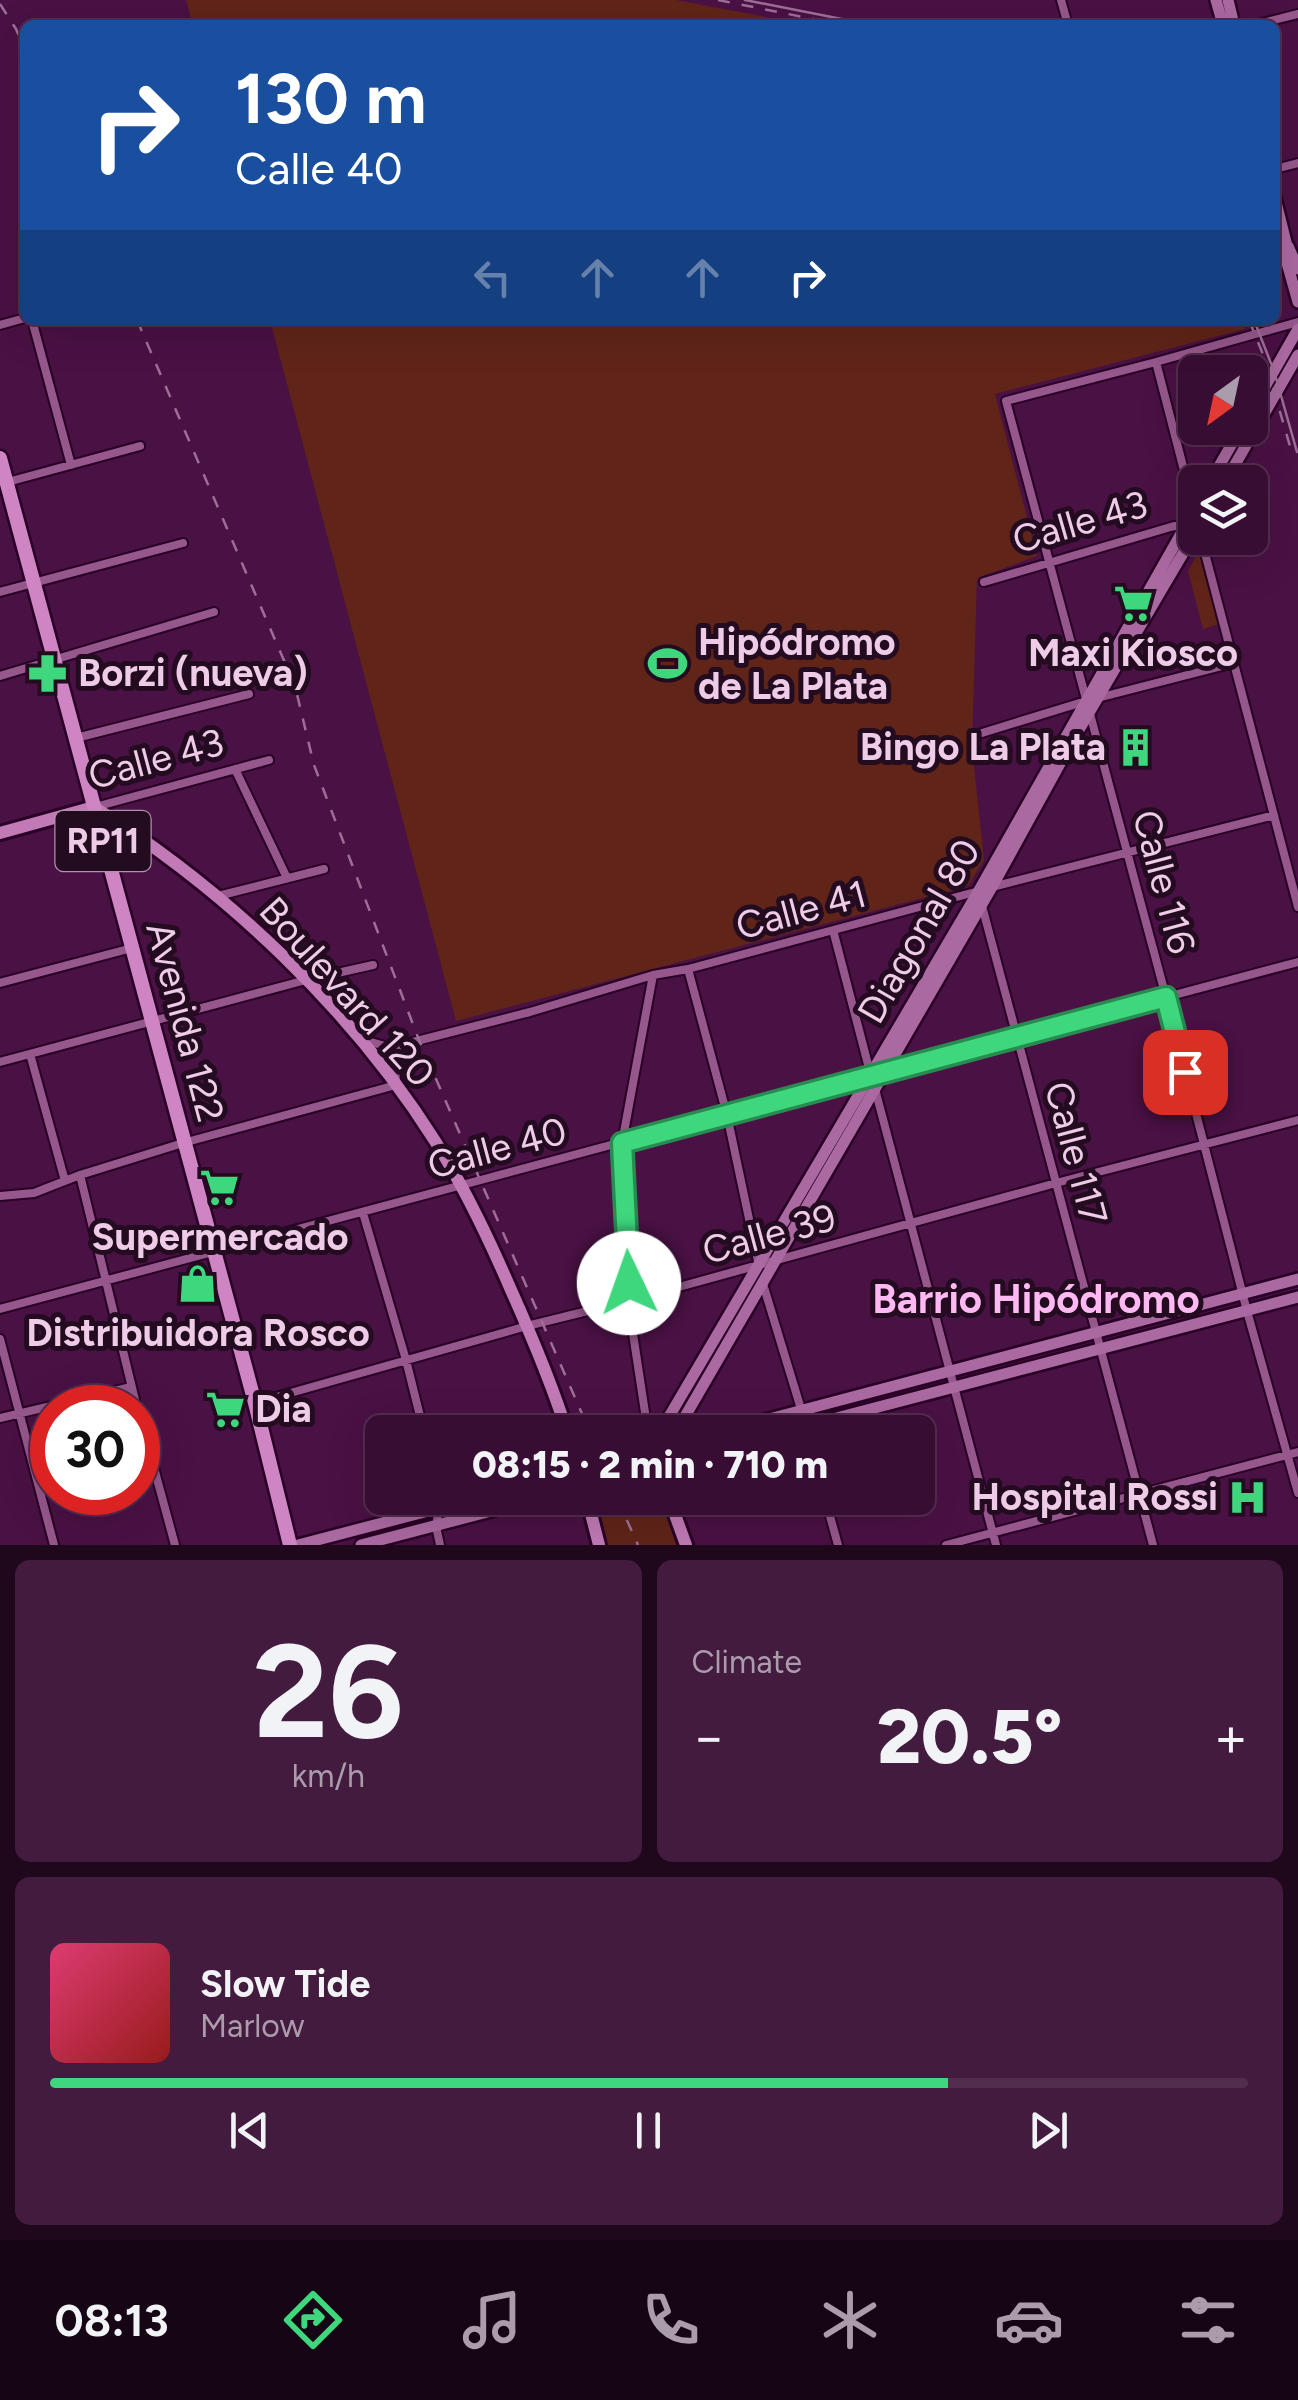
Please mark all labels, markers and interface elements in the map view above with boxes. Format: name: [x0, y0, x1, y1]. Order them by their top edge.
text: 130 m: [235, 56, 427, 141]
icon: right: [70, 60, 200, 190]
text: Calle 40: [235, 141, 403, 195]
icon: left: [465, 250, 520, 305]
icon: ahead: [570, 250, 625, 305]
icon: ahead: [675, 250, 730, 305]
icon: right: [780, 250, 835, 305]
north arrow: [1178, 355, 1268, 445]
map controls: [1178, 355, 1268, 555]
button: layers: [1178, 465, 1268, 555]
street label: Calle 43: [1007, 481, 1153, 563]
supermarket icon: Maxi Kiosco: [1112, 583, 1154, 625]
place label: Hipódromo de La Plata: [698, 619, 896, 709]
place label: Maxi Kiosco: [1028, 630, 1238, 676]
sports icon: Hipódromo de La Plata: [647, 643, 689, 685]
place label: Borzi (nueva): [78, 650, 308, 696]
pharmacy icon: Borzi (nueva): [27, 652, 69, 694]
street label: Calle 43: [83, 719, 229, 799]
place label: Bingo La Plata: [860, 724, 1106, 770]
building icon: Bingo La Plata: [1115, 726, 1157, 768]
street label: Calle 116: [1123, 805, 1205, 959]
road number: RP11: [56, 811, 150, 871]
street label: Diagonal 80: [848, 831, 990, 1031]
street label: Calle 41: [731, 871, 871, 949]
street label: Boulevard 120: [250, 888, 444, 1096]
street label: Avenida 122: [136, 917, 234, 1127]
pin: [1143, 1030, 1228, 1115]
icon: arrive: [1158, 1045, 1213, 1100]
street label: Calle 117: [1035, 1077, 1117, 1229]
street label: Calle 40: [423, 1107, 571, 1189]
supermarket icon: Supermercado: [199, 1167, 241, 1209]
street label: Calle 39: [697, 1194, 841, 1274]
place label: Supermercado: [91, 1214, 349, 1260]
position arrow: [577, 1231, 681, 1335]
shop icon: Distribuidora Rosco: [177, 1263, 219, 1305]
district label: Barrio Hipódromo: [872, 1275, 1200, 1323]
place label: Distribuidora Rosco: [26, 1310, 370, 1356]
speed limit sign: 30: [30, 1385, 160, 1515]
place label: Dia: [255, 1386, 312, 1432]
supermarket icon: Dia: [204, 1388, 246, 1430]
text: 08:15 · 2 min · 710 m: [472, 1442, 828, 1488]
place label: Hospital Rossi: [971, 1474, 1218, 1520]
hospital icon: Hospital Rossi: [1227, 1476, 1269, 1518]
text: 26: [253, 1614, 404, 1770]
text: Climate: [692, 1643, 802, 1681]
text: 20.5°: [877, 1692, 1063, 1782]
text: −: [692, 1704, 726, 1770]
text: +: [1214, 1704, 1248, 1770]
text: km/h: [292, 1757, 365, 1795]
text: Slow Tide: [200, 1961, 370, 2007]
text: Marlow: [200, 2007, 304, 2045]
icon: previous: [222, 2103, 277, 2158]
icon: pause: [621, 2103, 676, 2158]
icon: next: [1021, 2103, 1076, 2158]
icon: directions: [278, 2285, 348, 2355]
icon: music: [457, 2285, 527, 2355]
icon: phone: [636, 2285, 706, 2355]
icon: climate: [815, 2285, 885, 2355]
icon: car: [994, 2285, 1064, 2355]
icon: filters: [1173, 2285, 1243, 2355]
text: 08:13: [55, 2293, 169, 2347]

